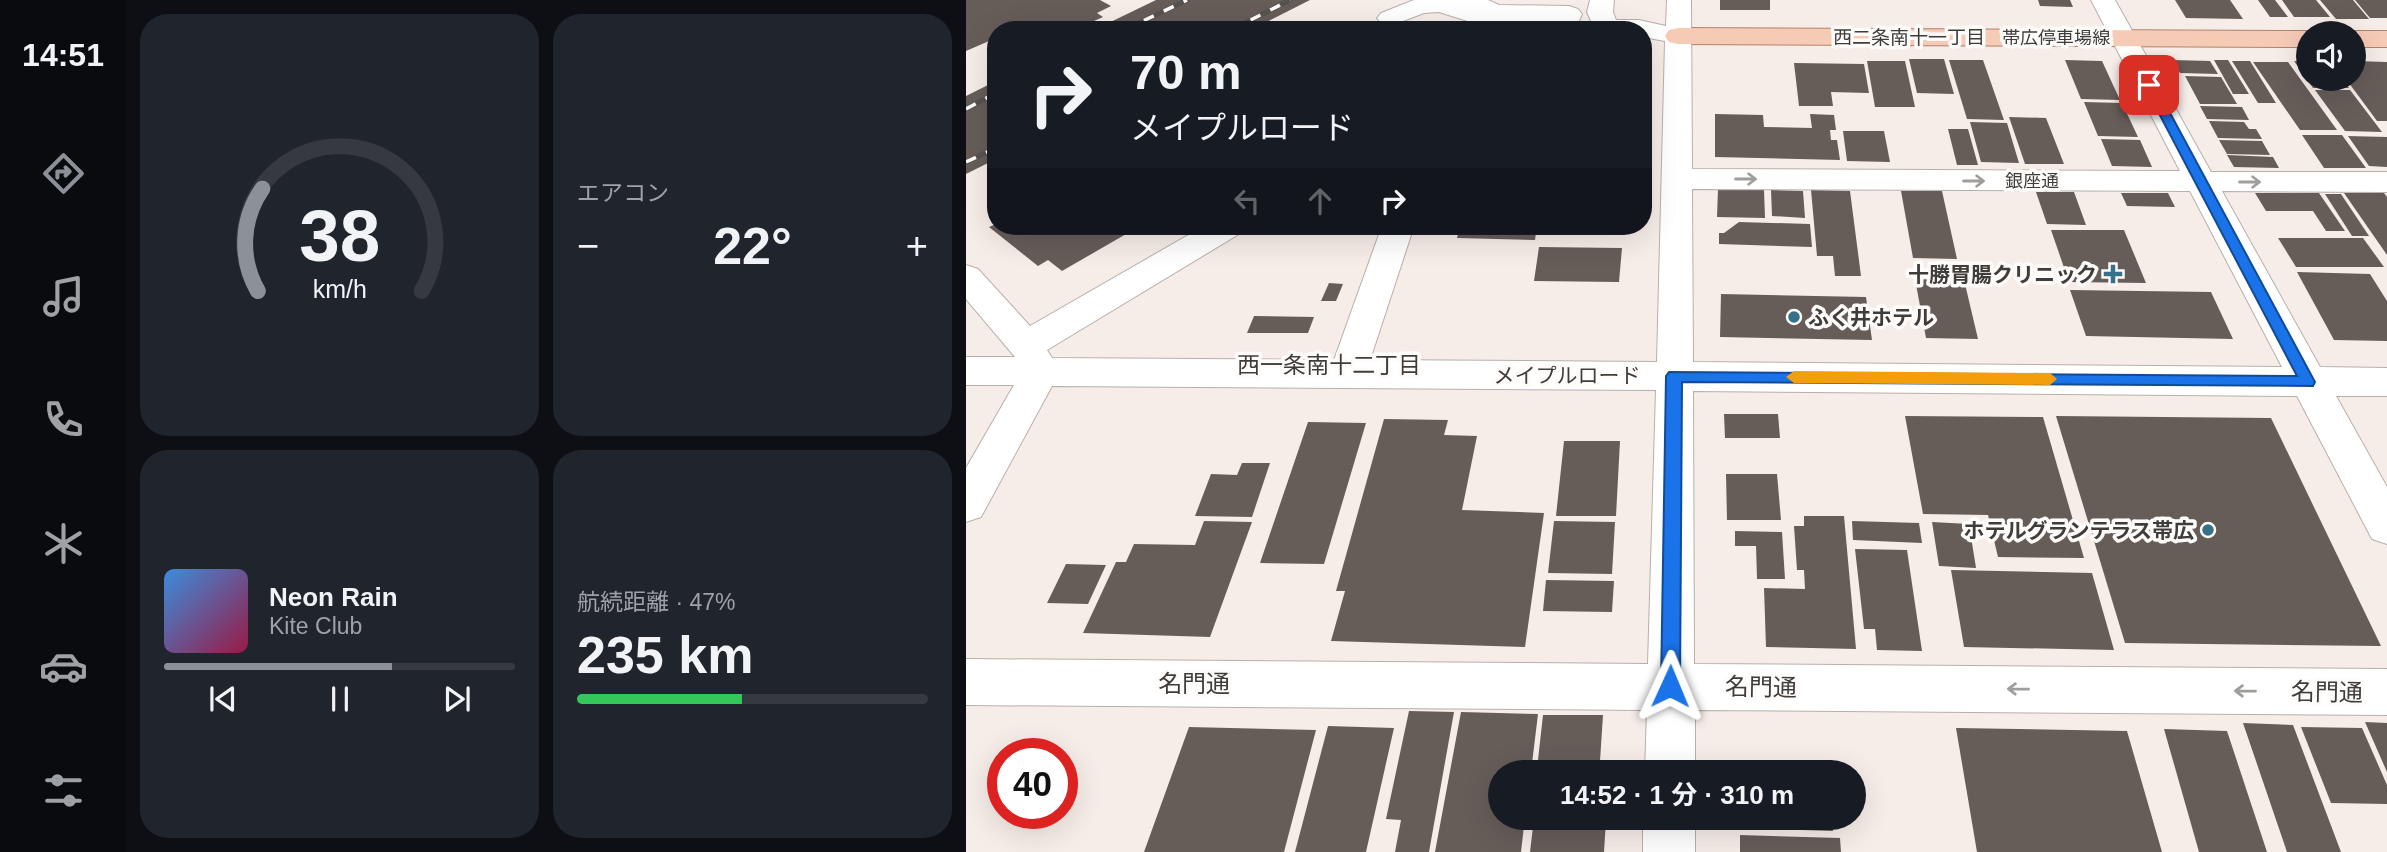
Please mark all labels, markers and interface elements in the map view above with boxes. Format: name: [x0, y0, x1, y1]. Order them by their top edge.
map controls: [2296, 21, 2366, 91]
button: sound: [2296, 21, 2366, 91]
district label: 西二条南十一丁目: [1833, 27, 1985, 48]
street label: 帯広停車場線: [2002, 28, 2110, 48]
text: 14:51: [22, 37, 104, 73]
text: 70 m: [1130, 45, 1242, 99]
icon: right: [1015, 49, 1106, 140]
pin: [2119, 55, 2179, 115]
icon: arrive: [2130, 66, 2168, 104]
text: メイプルロード: [1130, 110, 1354, 146]
icon: directions: [39, 149, 88, 198]
street label: 銀座通: [2005, 171, 2059, 191]
one-way arrow: [1734, 172, 1757, 186]
one-way arrow: [1962, 174, 1985, 187]
one-way arrow: [2238, 175, 2261, 189]
text: エアコン: [577, 180, 669, 206]
icon: left: [1228, 182, 1266, 220]
icon: ahead: [1301, 182, 1339, 220]
icon: right: [1374, 182, 1412, 220]
text: 38: [299, 195, 380, 276]
text: 22°: [713, 217, 792, 275]
text: −: [577, 225, 599, 267]
text: +: [906, 225, 928, 267]
place label: 十勝胃腸クリニック: [1908, 263, 2097, 286]
marker: 十勝胃腸クリニック: [2103, 264, 2123, 284]
icon: music: [39, 272, 88, 321]
text: km/h: [312, 275, 367, 303]
place label: ふく井ホテル: [1808, 306, 1934, 329]
marker: ふく井ホテル: [1786, 309, 1802, 325]
district label: 西一条南十二丁目: [1237, 352, 1421, 378]
street label: メイプルロード: [1494, 364, 1641, 387]
icon: phone: [39, 395, 88, 444]
icon: climate: [39, 519, 88, 568]
place label: ホテルグランテラス帯広: [1963, 519, 2194, 542]
marker: ホテルグランテラス帯広: [2200, 522, 2216, 538]
text: Neon Rain: [269, 582, 398, 612]
text: 航続距離 · 47%: [577, 589, 735, 615]
text: Kite Club: [269, 613, 362, 639]
text: 235 km: [577, 626, 753, 684]
icon: car: [39, 642, 88, 691]
position arrow: [1633, 649, 1707, 723]
street label: 名門通: [1158, 670, 1230, 697]
street label: 名門通: [1725, 673, 1797, 701]
street label: 名門通: [2291, 678, 2363, 706]
icon: previous: [204, 680, 242, 718]
icon: pause: [321, 680, 359, 718]
icon: next: [438, 680, 476, 718]
one-way arrow: [2007, 682, 2030, 696]
one-way arrow: [2234, 684, 2257, 698]
speed limit sign: 40: [987, 738, 1078, 829]
icon: filters: [39, 766, 88, 815]
text: 14:52 · 1 分 · 310 m: [1560, 780, 1794, 810]

